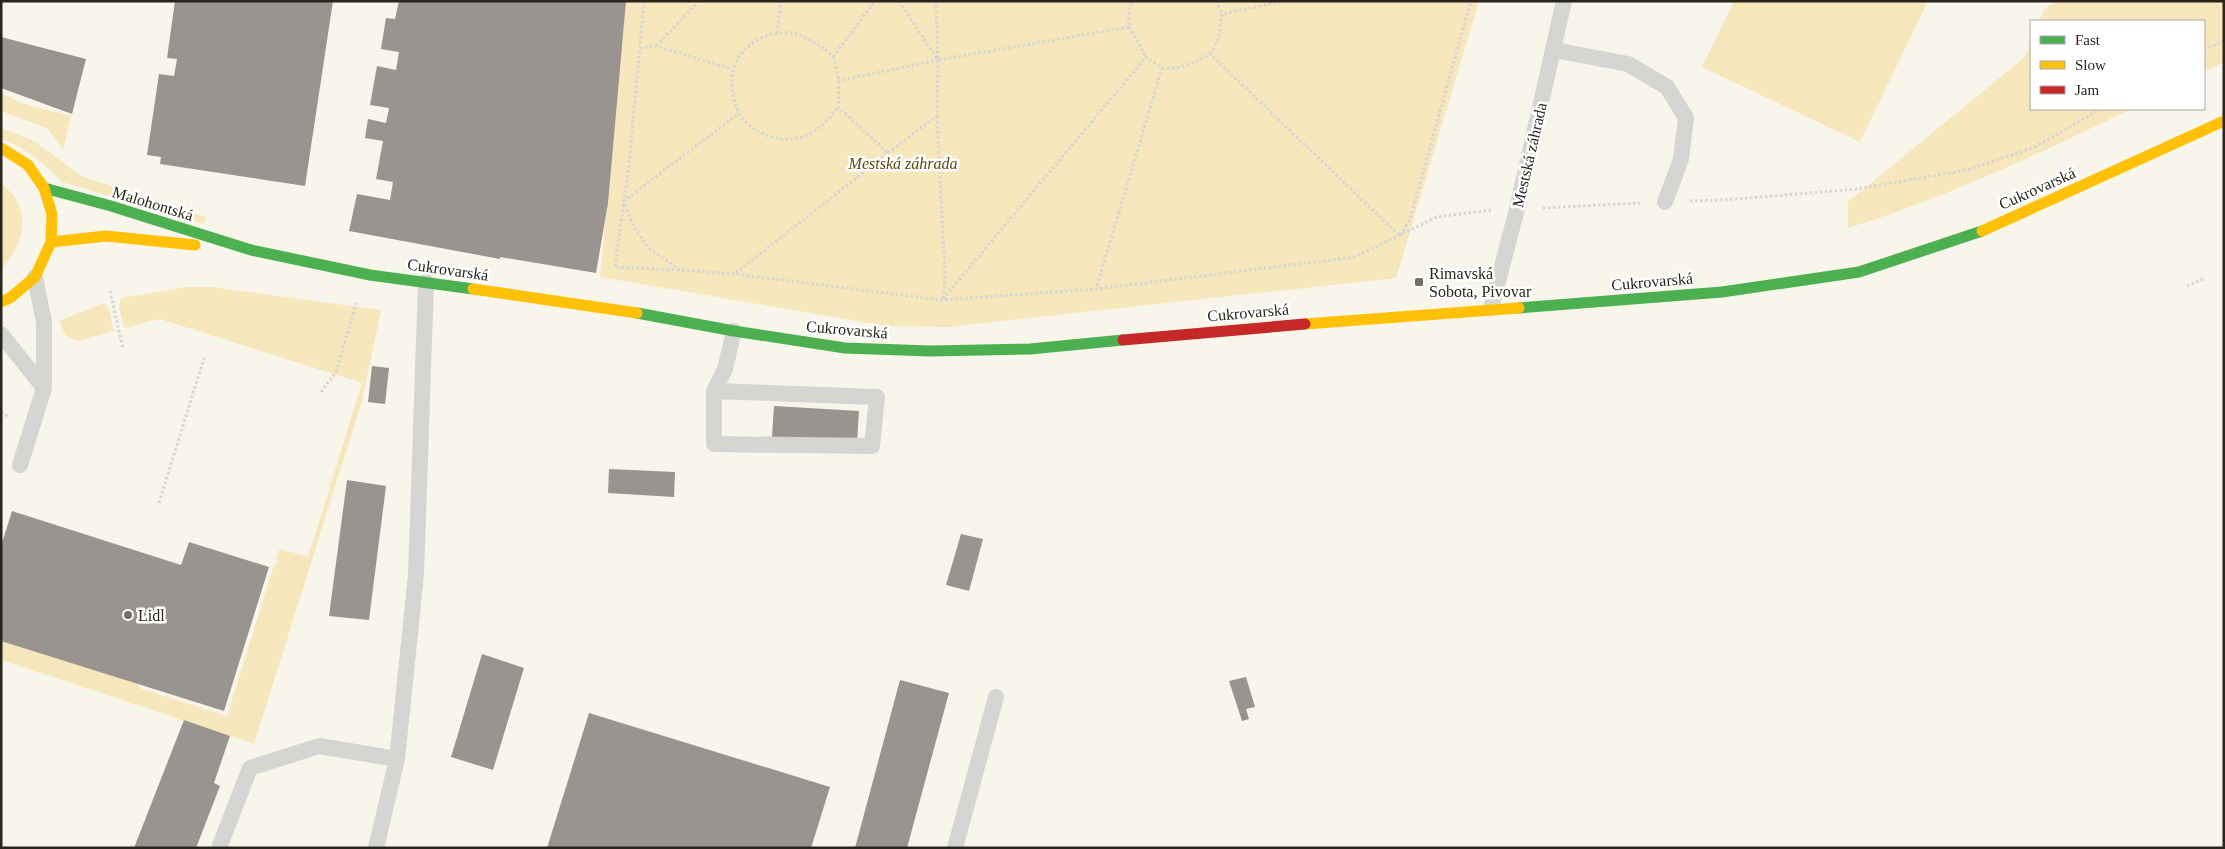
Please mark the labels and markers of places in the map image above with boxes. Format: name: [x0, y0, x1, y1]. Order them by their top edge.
place label: Rimavská Sobota, Pivovar: [1429, 265, 1532, 300]
marker: Rimavská Sobota, Pivovar: [1413, 276, 1425, 288]
place label: Lidl: [138, 607, 165, 624]
marker: Lidl: [122, 609, 134, 621]

